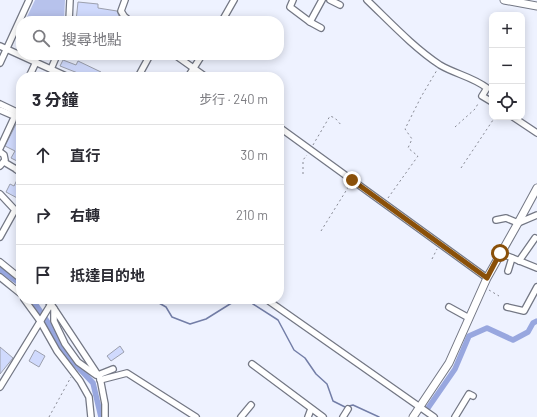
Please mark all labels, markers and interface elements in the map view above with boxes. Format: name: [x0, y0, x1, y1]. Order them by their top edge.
map controls: [489, 12, 525, 120]
button: +: [489, 12, 525, 48]
search box: [16, 16, 284, 60]
icon: search: [30, 27, 52, 49]
text: 搜尋地點: [62, 30, 122, 48]
button: −: [489, 48, 525, 84]
button: locate: [489, 84, 525, 120]
text: 3 分鐘: [32, 89, 79, 109]
text: 步行 · 240 m: [199, 91, 268, 107]
icon: ahead: [32, 144, 54, 166]
text: 直行: [70, 146, 100, 164]
text: 30 m: [241, 147, 268, 163]
route end: [343, 171, 361, 189]
icon: right: [32, 204, 54, 226]
text: 右轉: [70, 206, 100, 224]
text: 210 m: [236, 207, 268, 223]
route start: [491, 244, 509, 262]
icon: arrive: [32, 264, 54, 286]
text: 抵達目的地: [70, 266, 145, 284]

